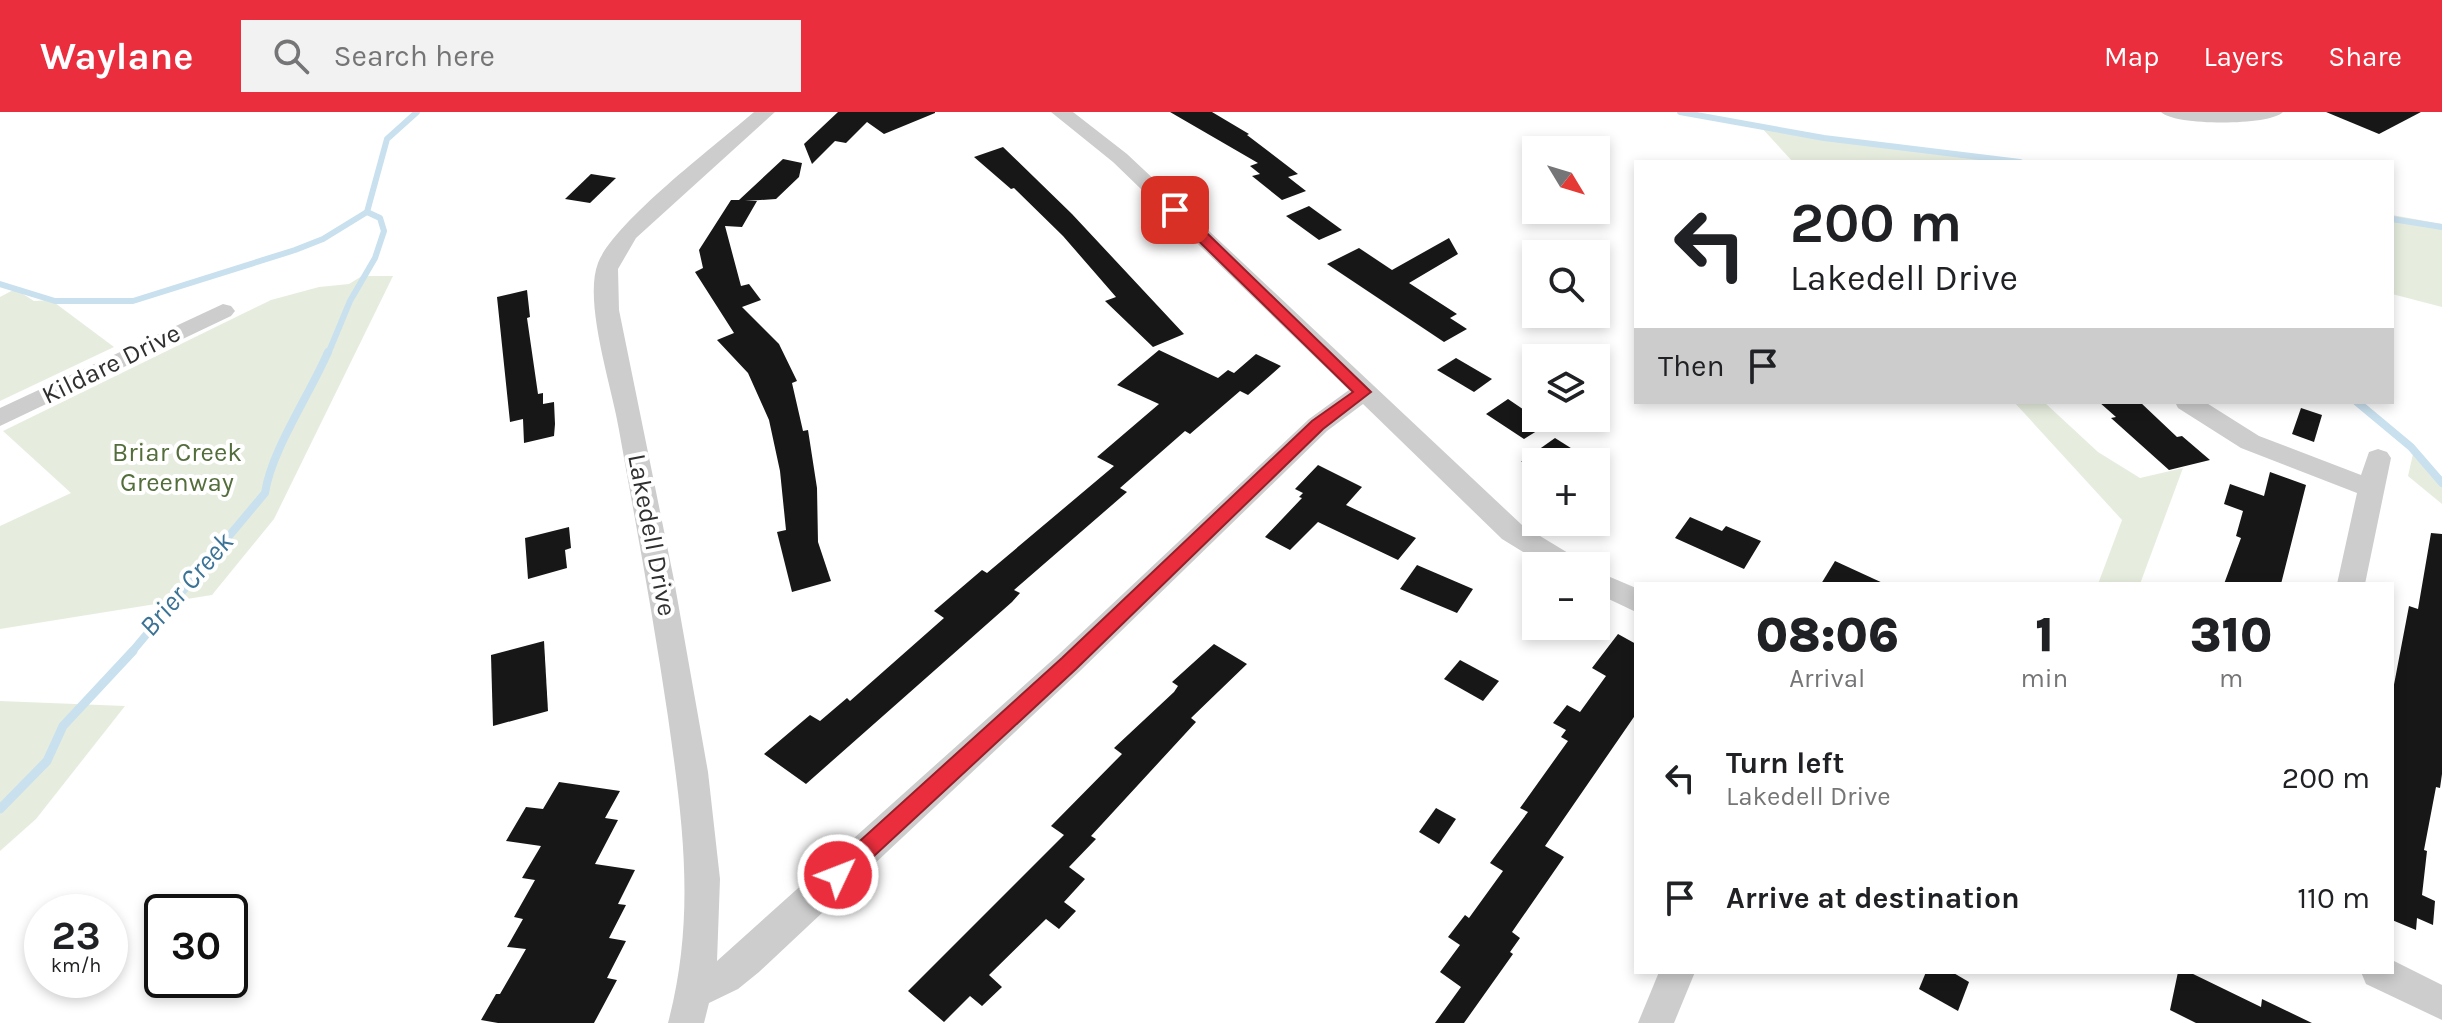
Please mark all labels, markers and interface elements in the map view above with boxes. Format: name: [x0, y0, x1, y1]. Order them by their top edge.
search box: [241, 20, 801, 92]
text: Waylane: [40, 34, 193, 79]
icon: search: [269, 34, 313, 78]
text: Search here: [333, 38, 495, 74]
text: Map: [2104, 40, 2159, 73]
text: Layers: [2203, 40, 2284, 73]
text: Share: [2328, 40, 2402, 73]
north arrow: [1522, 136, 1610, 224]
map controls: [1522, 136, 1610, 640]
pin: [1141, 176, 1209, 244]
icon: arrive: [1153, 188, 1197, 232]
text: 200 m: [1790, 190, 1962, 255]
icon: left: [1658, 192, 1762, 296]
button: search: [1522, 240, 1610, 328]
text: Lakedell Drive: [1790, 257, 2018, 299]
street label: Kildare Drive: [37, 317, 185, 411]
button: layers: [1522, 344, 1610, 432]
icon: arrive: [1741, 344, 1785, 388]
text: Then: [1658, 348, 1725, 384]
park label: Briar Creek Greenway: [112, 437, 242, 498]
button: +: [1522, 448, 1610, 536]
street label: Lakedell Drive: [621, 451, 683, 619]
water label: Brier Creek: [132, 525, 240, 643]
button: −: [1522, 552, 1610, 640]
text: 08:06: [1756, 607, 1899, 663]
text: 1: [2035, 607, 2054, 663]
text: 310: [2190, 607, 2272, 663]
text: Arrival: [1789, 663, 1865, 694]
text: min: [2021, 663, 2068, 694]
text: m: [2219, 663, 2243, 694]
text: Turn left: [1726, 745, 1844, 781]
icon: left: [1658, 756, 1702, 800]
text: 200 m: [2282, 760, 2370, 796]
text: Lakedell Drive: [1726, 781, 1891, 812]
position arrow: [796, 833, 880, 917]
icon: arrive: [1658, 876, 1702, 920]
text: Arrive at destination: [1726, 880, 2020, 916]
text: 110 m: [2297, 880, 2370, 916]
speed limit sign: 30: [144, 894, 248, 998]
text: 23: [51, 912, 101, 959]
text: km/h: [51, 954, 101, 977]

